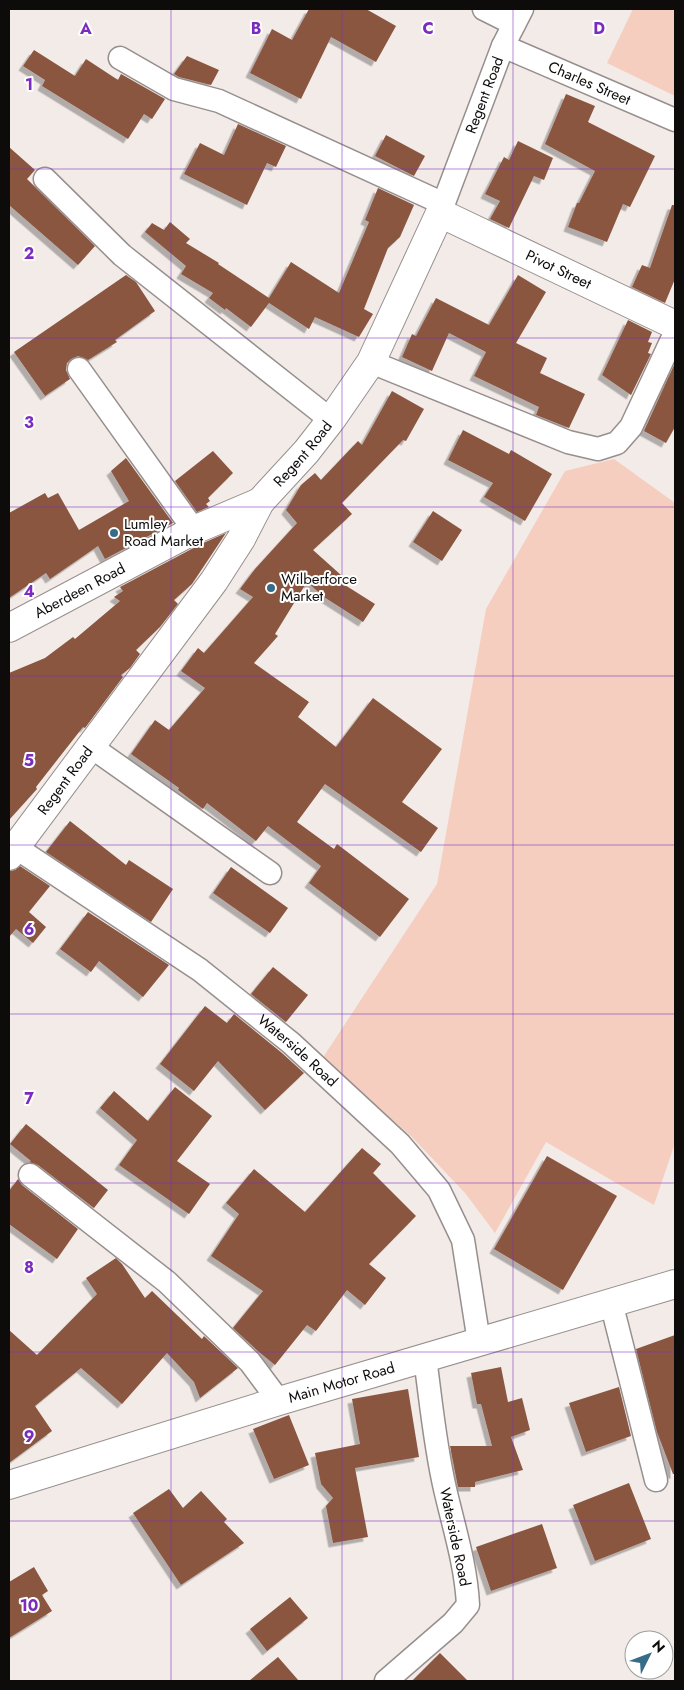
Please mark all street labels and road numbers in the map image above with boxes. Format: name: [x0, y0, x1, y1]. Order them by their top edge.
street label: Regent Road: [460, 53, 509, 137]
street label: Charles Street: [545, 56, 635, 111]
street label: Pivot Street: [522, 244, 595, 295]
street label: Regent Road: [268, 416, 337, 492]
street label: Aberdeen Road: [30, 557, 129, 624]
street label: Regent Road: [32, 742, 98, 820]
street label: Waterside Road: [253, 1009, 343, 1092]
street label: Main Motor Road: [286, 1356, 397, 1409]
street label: Waterside Road: [434, 1486, 476, 1588]

